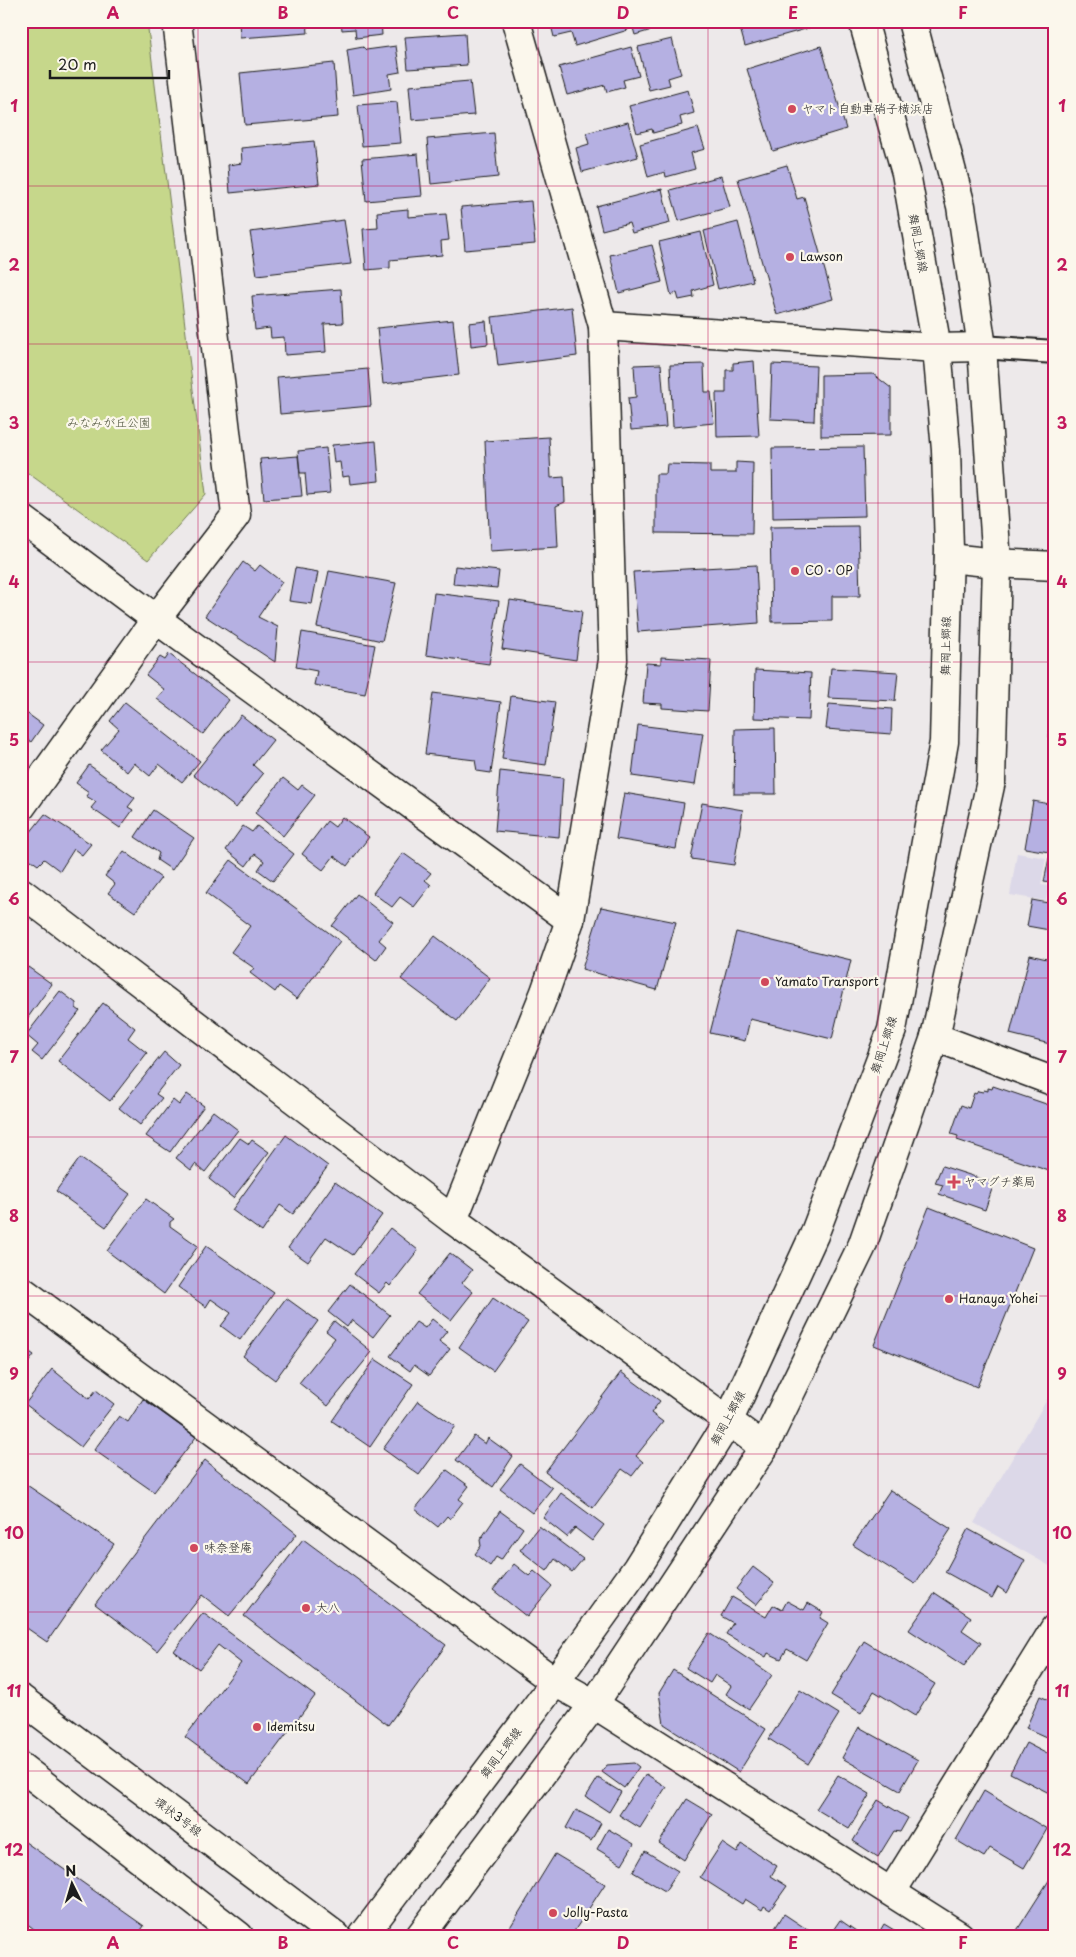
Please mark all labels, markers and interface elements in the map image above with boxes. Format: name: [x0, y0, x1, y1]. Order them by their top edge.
text: A: [107, 0, 120, 24]
text: B: [278, 0, 289, 24]
text: C: [447, 0, 459, 24]
text: D: [617, 0, 629, 24]
text: E: [788, 0, 798, 24]
text: F: [958, 0, 968, 24]
scale bar: [50, 48, 169, 80]
text: 20 m: [58, 52, 97, 75]
text: 1: [10, 93, 18, 117]
text: 1: [1058, 93, 1066, 117]
place label: ヤマト自動車硝子横浜店: [802, 99, 934, 117]
marker: ヤマト自動車硝子横浜店: [786, 103, 798, 115]
street label: 舞岡上郷線: [905, 212, 933, 274]
place label: Lawson: [800, 247, 843, 265]
marker: Lawson: [784, 251, 796, 263]
text: 2: [8, 252, 20, 276]
text: 2: [1056, 252, 1068, 276]
text: 3: [9, 410, 19, 434]
text: 3: [1057, 410, 1067, 434]
park label: みなみが丘公園: [67, 413, 151, 431]
place label: CO・OP: [805, 561, 853, 579]
marker: CO・OP: [789, 565, 801, 577]
text: 4: [9, 569, 20, 593]
text: 4: [1057, 569, 1068, 593]
street label: 舞岡上郷線: [935, 616, 955, 676]
text: 5: [9, 727, 19, 751]
text: 5: [1057, 727, 1067, 751]
text: 6: [8, 886, 20, 910]
text: 6: [1056, 886, 1068, 910]
place label: Yamato Transport: [775, 972, 879, 990]
marker: Yamato Transport: [759, 976, 771, 988]
street label: 舞岡上郷線: [865, 1013, 901, 1076]
text: 7: [9, 1044, 19, 1068]
text: 7: [1057, 1044, 1067, 1068]
place label: ヤマグチ薬局: [964, 1172, 1036, 1190]
marker: ヤマグチ薬局: [948, 1176, 960, 1188]
text: 8: [9, 1203, 19, 1227]
text: 8: [1057, 1203, 1067, 1227]
place label: Hanaya Yohei: [959, 1289, 1038, 1307]
marker: Hanaya Yohei: [943, 1293, 955, 1305]
text: 9: [9, 1361, 19, 1385]
text: 9: [1057, 1361, 1067, 1385]
street label: 舞岡上郷線: [705, 1387, 749, 1448]
text: 10: [4, 1520, 24, 1544]
text: 10: [1052, 1520, 1072, 1544]
place label: 味奈登庵: [204, 1538, 252, 1556]
marker: 味奈登庵: [188, 1542, 200, 1554]
place label: 大八: [316, 1598, 340, 1616]
marker: 大八: [300, 1602, 312, 1614]
text: 11: [7, 1678, 21, 1702]
text: 11: [1055, 1678, 1069, 1702]
place label: Idemitsu: [267, 1717, 315, 1735]
marker: Idemitsu: [251, 1721, 263, 1733]
street label: 舞岡上郷線: [475, 1723, 525, 1782]
street label: 環状3号線: [151, 1792, 206, 1840]
text: 12: [5, 1837, 23, 1861]
text: 12: [1053, 1837, 1071, 1861]
north arrow: [48, 1860, 98, 1910]
text: N: [64, 1860, 77, 1881]
place label: Jolly-Pasta: [563, 1903, 629, 1921]
marker: Jolly-Pasta: [547, 1907, 559, 1919]
text: A: [107, 1930, 120, 1954]
text: B: [278, 1930, 289, 1954]
text: C: [447, 1930, 459, 1954]
text: D: [617, 1930, 629, 1954]
text: E: [788, 1930, 798, 1954]
text: F: [958, 1930, 968, 1954]

